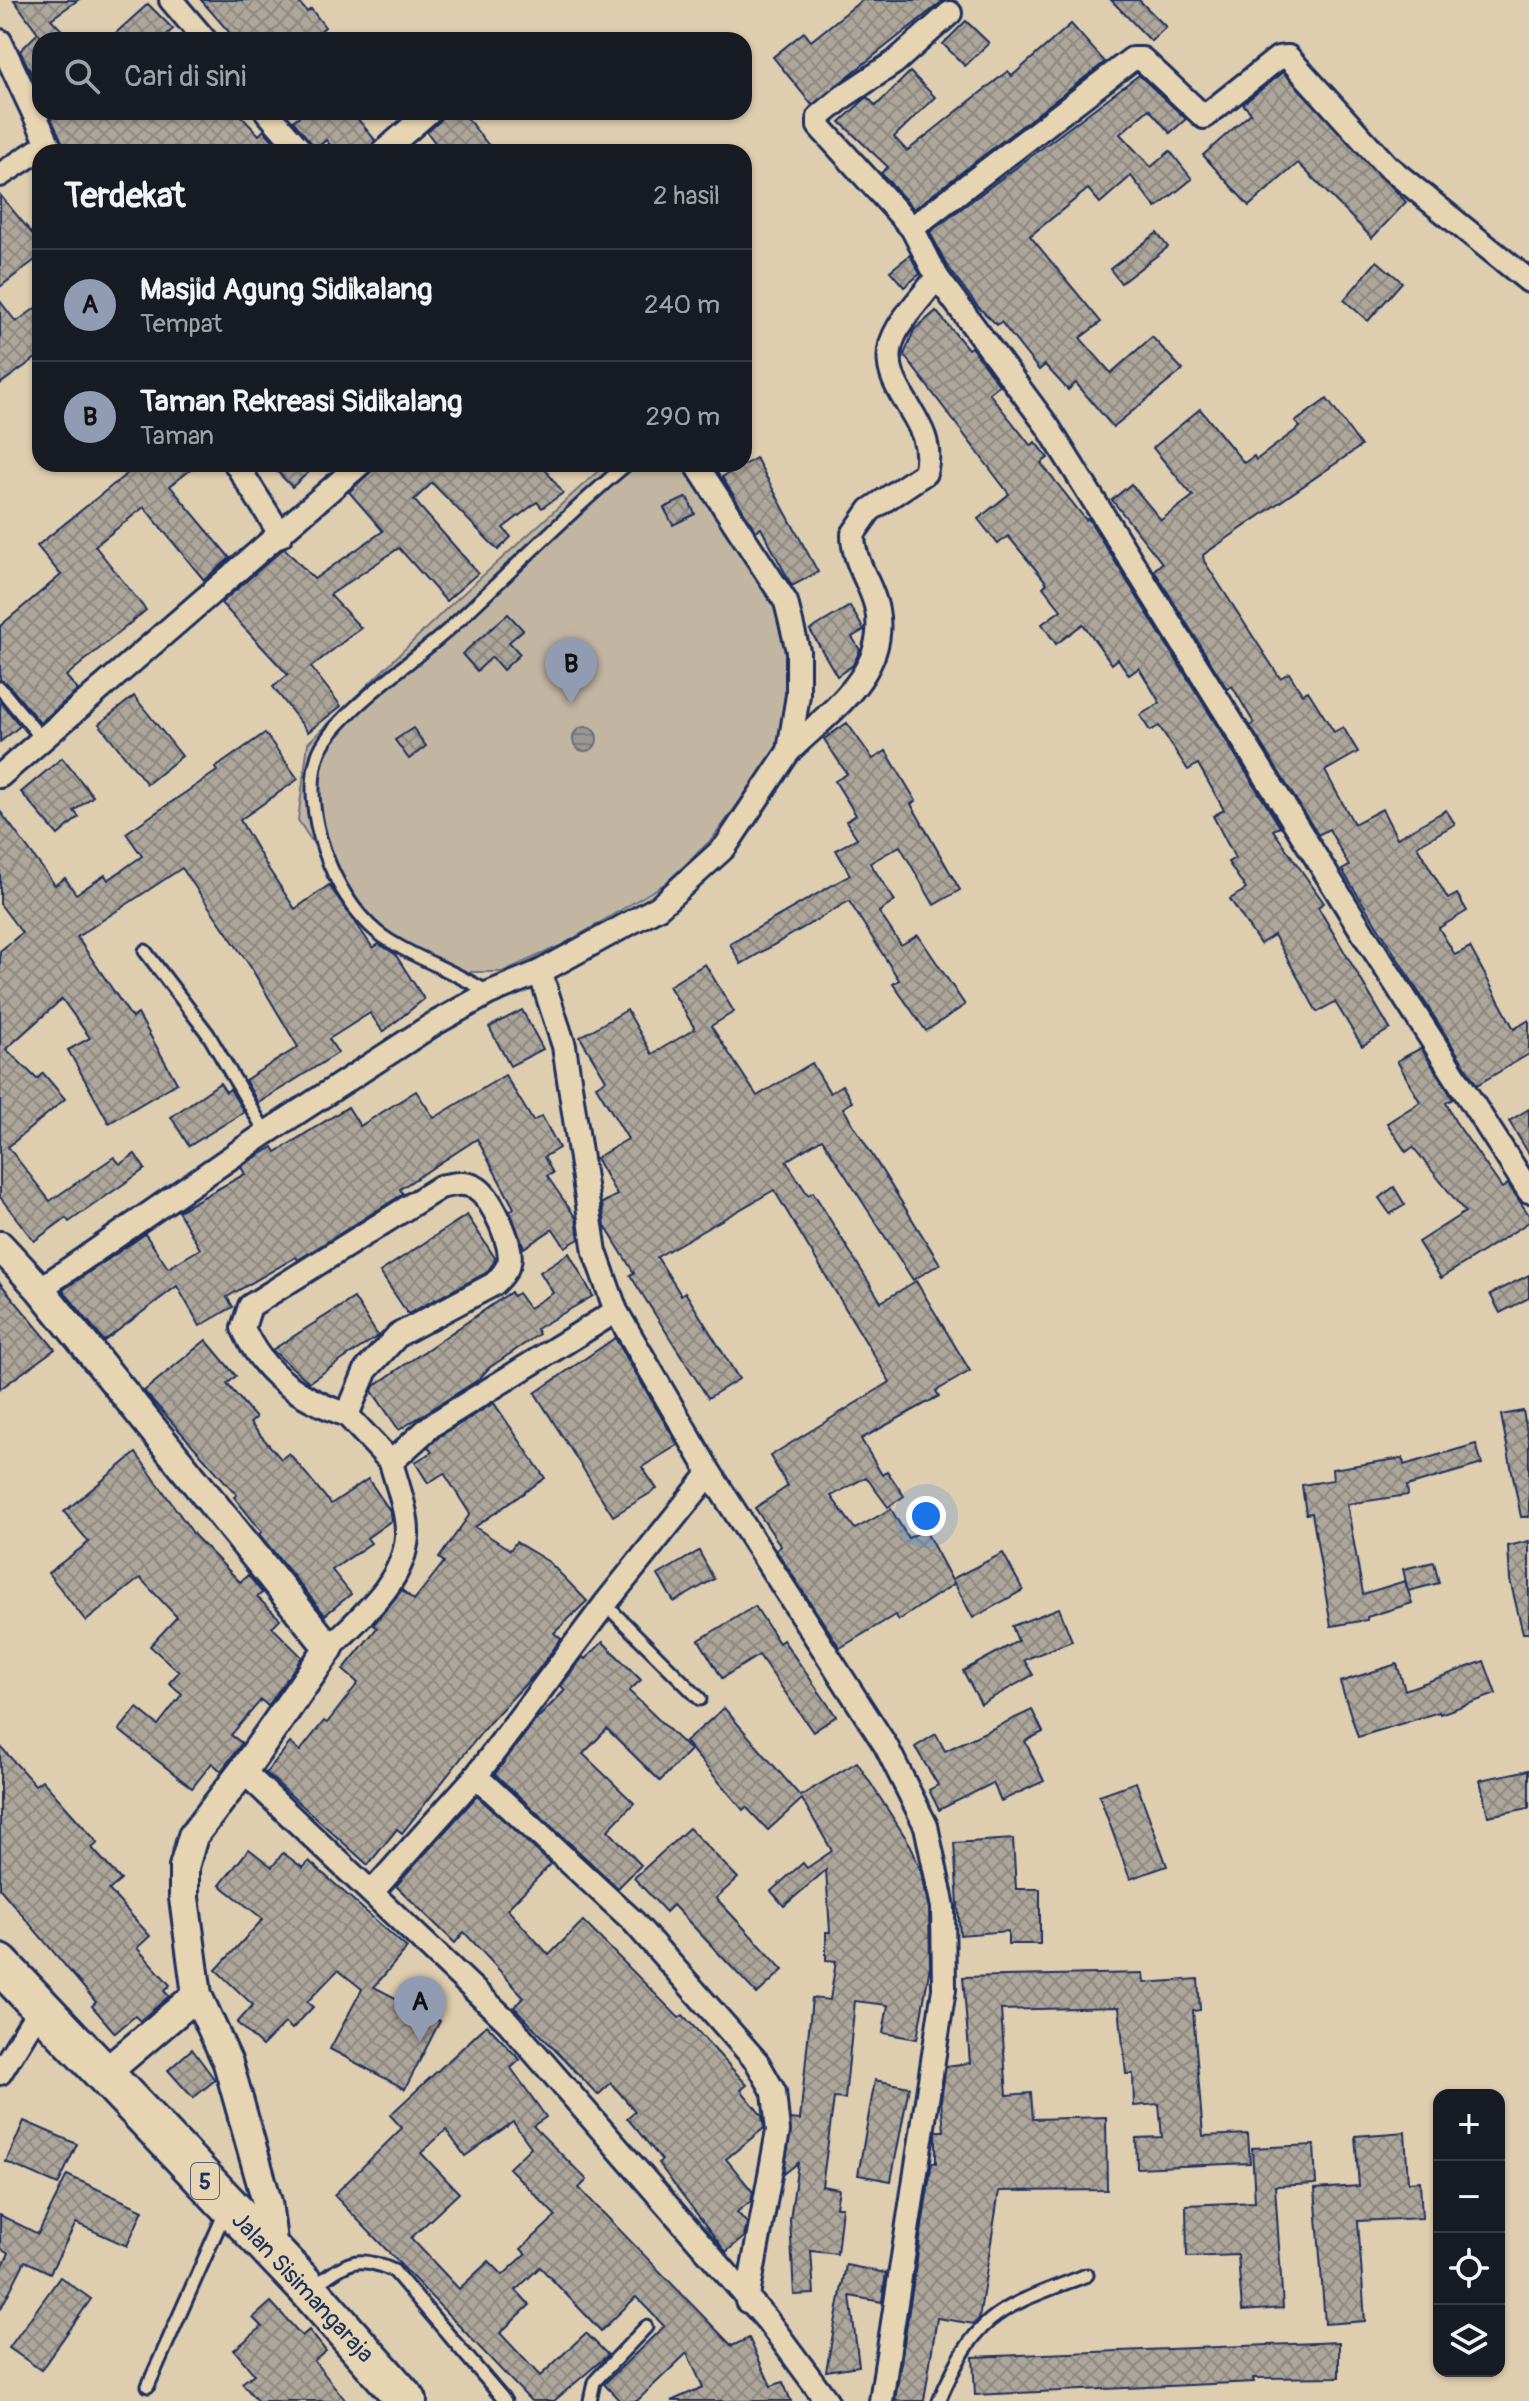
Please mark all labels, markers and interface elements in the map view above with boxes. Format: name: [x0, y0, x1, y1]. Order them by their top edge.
search box: [32, 32, 752, 120]
icon: search: [60, 54, 104, 98]
text: Cari di sini: [124, 58, 246, 95]
text: Terdekat: [64, 175, 185, 218]
text: 2 hasil: [653, 180, 720, 212]
text: Masjid Agung Sidikalang: [140, 271, 432, 308]
text: A: [82, 289, 98, 321]
text: 240 m: [644, 289, 720, 321]
text: Tempat: [140, 308, 223, 340]
text: Taman Rekreasi Sidikalang: [140, 383, 462, 420]
text: B: [83, 401, 97, 433]
text: 290 m: [646, 401, 720, 433]
text: Taman: [140, 420, 214, 452]
pin: B: [545, 638, 597, 704]
your location: [906, 1496, 946, 1536]
pin: A: [394, 1976, 446, 2042]
map controls: [1433, 2089, 1505, 2377]
button: +: [1433, 2089, 1505, 2161]
button: −: [1433, 2161, 1505, 2233]
road number: 5: [191, 2163, 219, 2199]
street label: Jalan Sisimangaraja: [225, 2206, 380, 2369]
button: locate: [1433, 2233, 1505, 2305]
button: layers: [1433, 2305, 1505, 2377]

